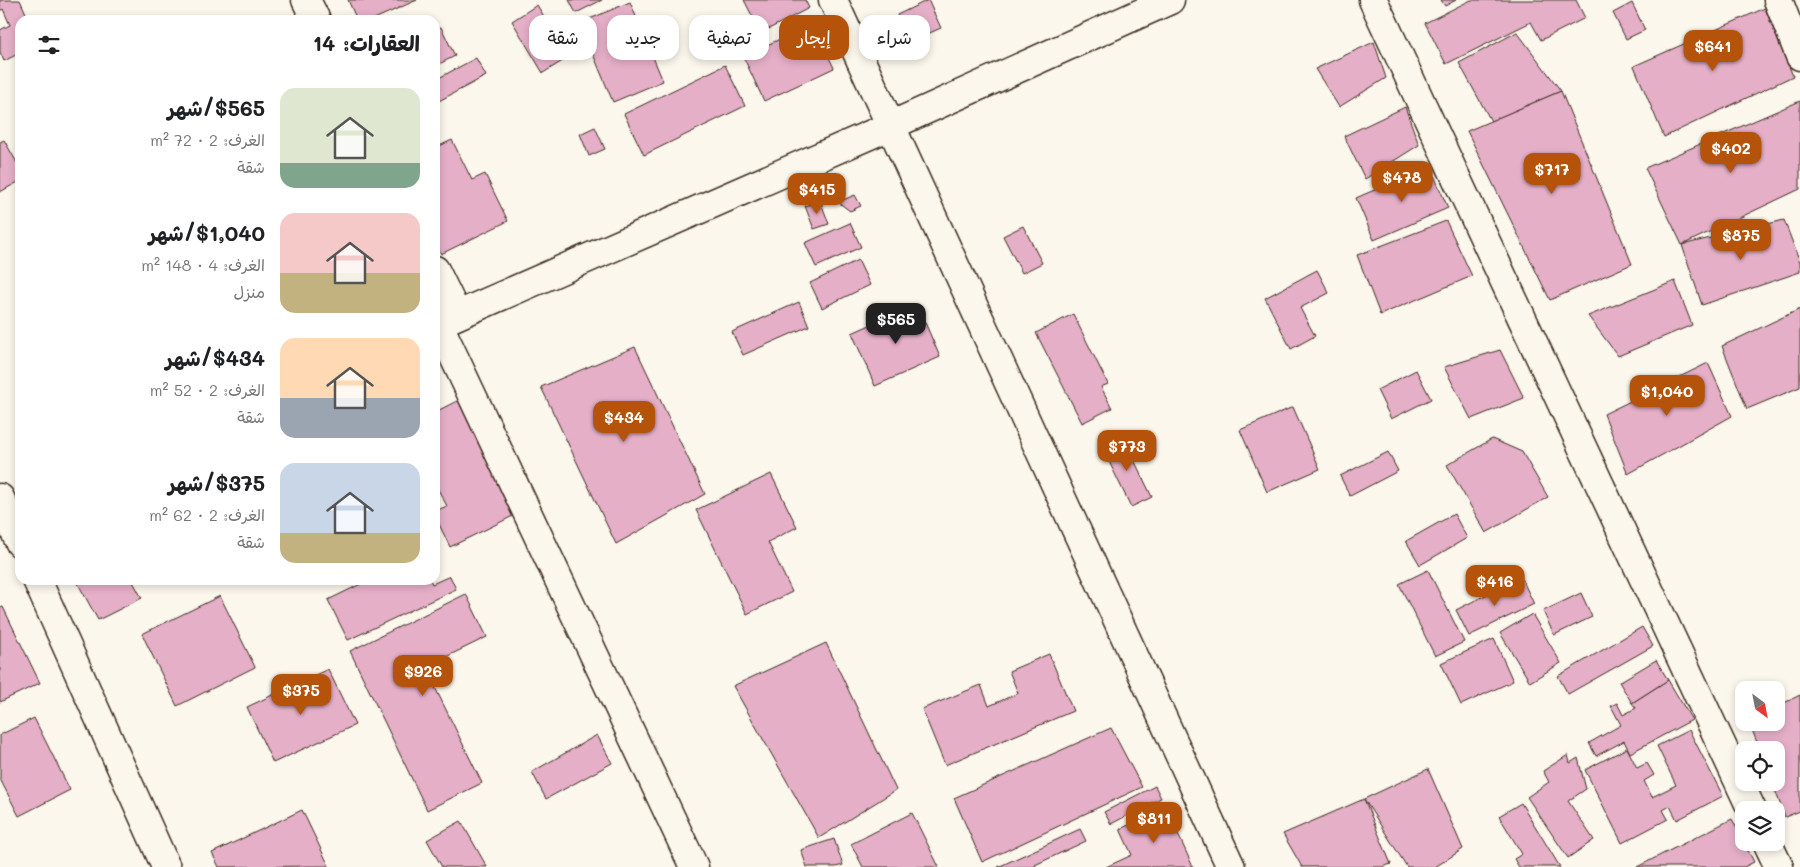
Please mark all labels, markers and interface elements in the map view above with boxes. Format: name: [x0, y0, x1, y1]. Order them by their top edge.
chip: شقة: [529, 15, 597, 60]
chip: جديد: [607, 15, 679, 60]
chip: تصفية: [689, 15, 769, 60]
chip: إيجار: [779, 15, 849, 60]
chip: شراء: [859, 15, 930, 60]
text: العقارات: 14: [313, 29, 420, 56]
pin: $641: [1683, 30, 1743, 72]
icon: filters: [35, 31, 63, 59]
text: $641: [1695, 35, 1731, 56]
text: $565/شهر: [168, 94, 265, 121]
icon: home: [320, 108, 380, 168]
text: الغرف: 2 · 72 m²: [150, 129, 265, 150]
pin: $402: [1701, 132, 1761, 174]
text: $402: [1711, 137, 1751, 158]
pin: $717: [1522, 152, 1582, 195]
text: شقة: [237, 156, 265, 177]
text: $717: [1535, 158, 1569, 179]
pin: $478: [1372, 160, 1432, 203]
text: $478: [1383, 166, 1421, 187]
pin: $415: [787, 172, 847, 215]
text: $415: [799, 178, 835, 199]
pin: $875: [1711, 218, 1771, 261]
text: $1,040/شهر: [149, 219, 265, 246]
text: $875: [1722, 224, 1760, 245]
icon: home: [320, 233, 380, 293]
text: الغرف: 4 · 148 m²: [141, 254, 265, 275]
text: منزل: [233, 281, 265, 302]
pin: $565: [866, 302, 926, 345]
text: $565: [877, 308, 915, 329]
text: $434/شهر: [166, 344, 265, 371]
icon: home: [320, 358, 380, 418]
pin: $1,040: [1626, 374, 1708, 417]
text: الغرف: 2 · 52 m²: [150, 379, 265, 400]
text: $1,040: [1641, 380, 1693, 401]
pin: $434: [594, 400, 654, 443]
text: شقة: [237, 406, 265, 427]
text: $434: [604, 406, 644, 427]
pin: $773: [1097, 430, 1157, 472]
text: $773: [1108, 435, 1146, 456]
text: $375/شهر: [168, 469, 265, 496]
icon: home: [320, 483, 380, 543]
text: الغرف: 2 · 62 m²: [149, 504, 265, 525]
text: شقة: [237, 531, 265, 552]
pin: $416: [1465, 564, 1525, 607]
text: $416: [1477, 570, 1513, 591]
pin: $926: [393, 654, 453, 697]
text: $926: [404, 660, 442, 681]
pin: $375: [271, 674, 331, 716]
text: $375: [282, 679, 320, 700]
north arrow: [1735, 681, 1785, 731]
map controls: [1735, 681, 1785, 851]
button: locate: [1735, 741, 1785, 791]
button: layers: [1735, 801, 1785, 851]
pin: $811: [1124, 802, 1184, 844]
text: $811: [1137, 807, 1171, 828]

